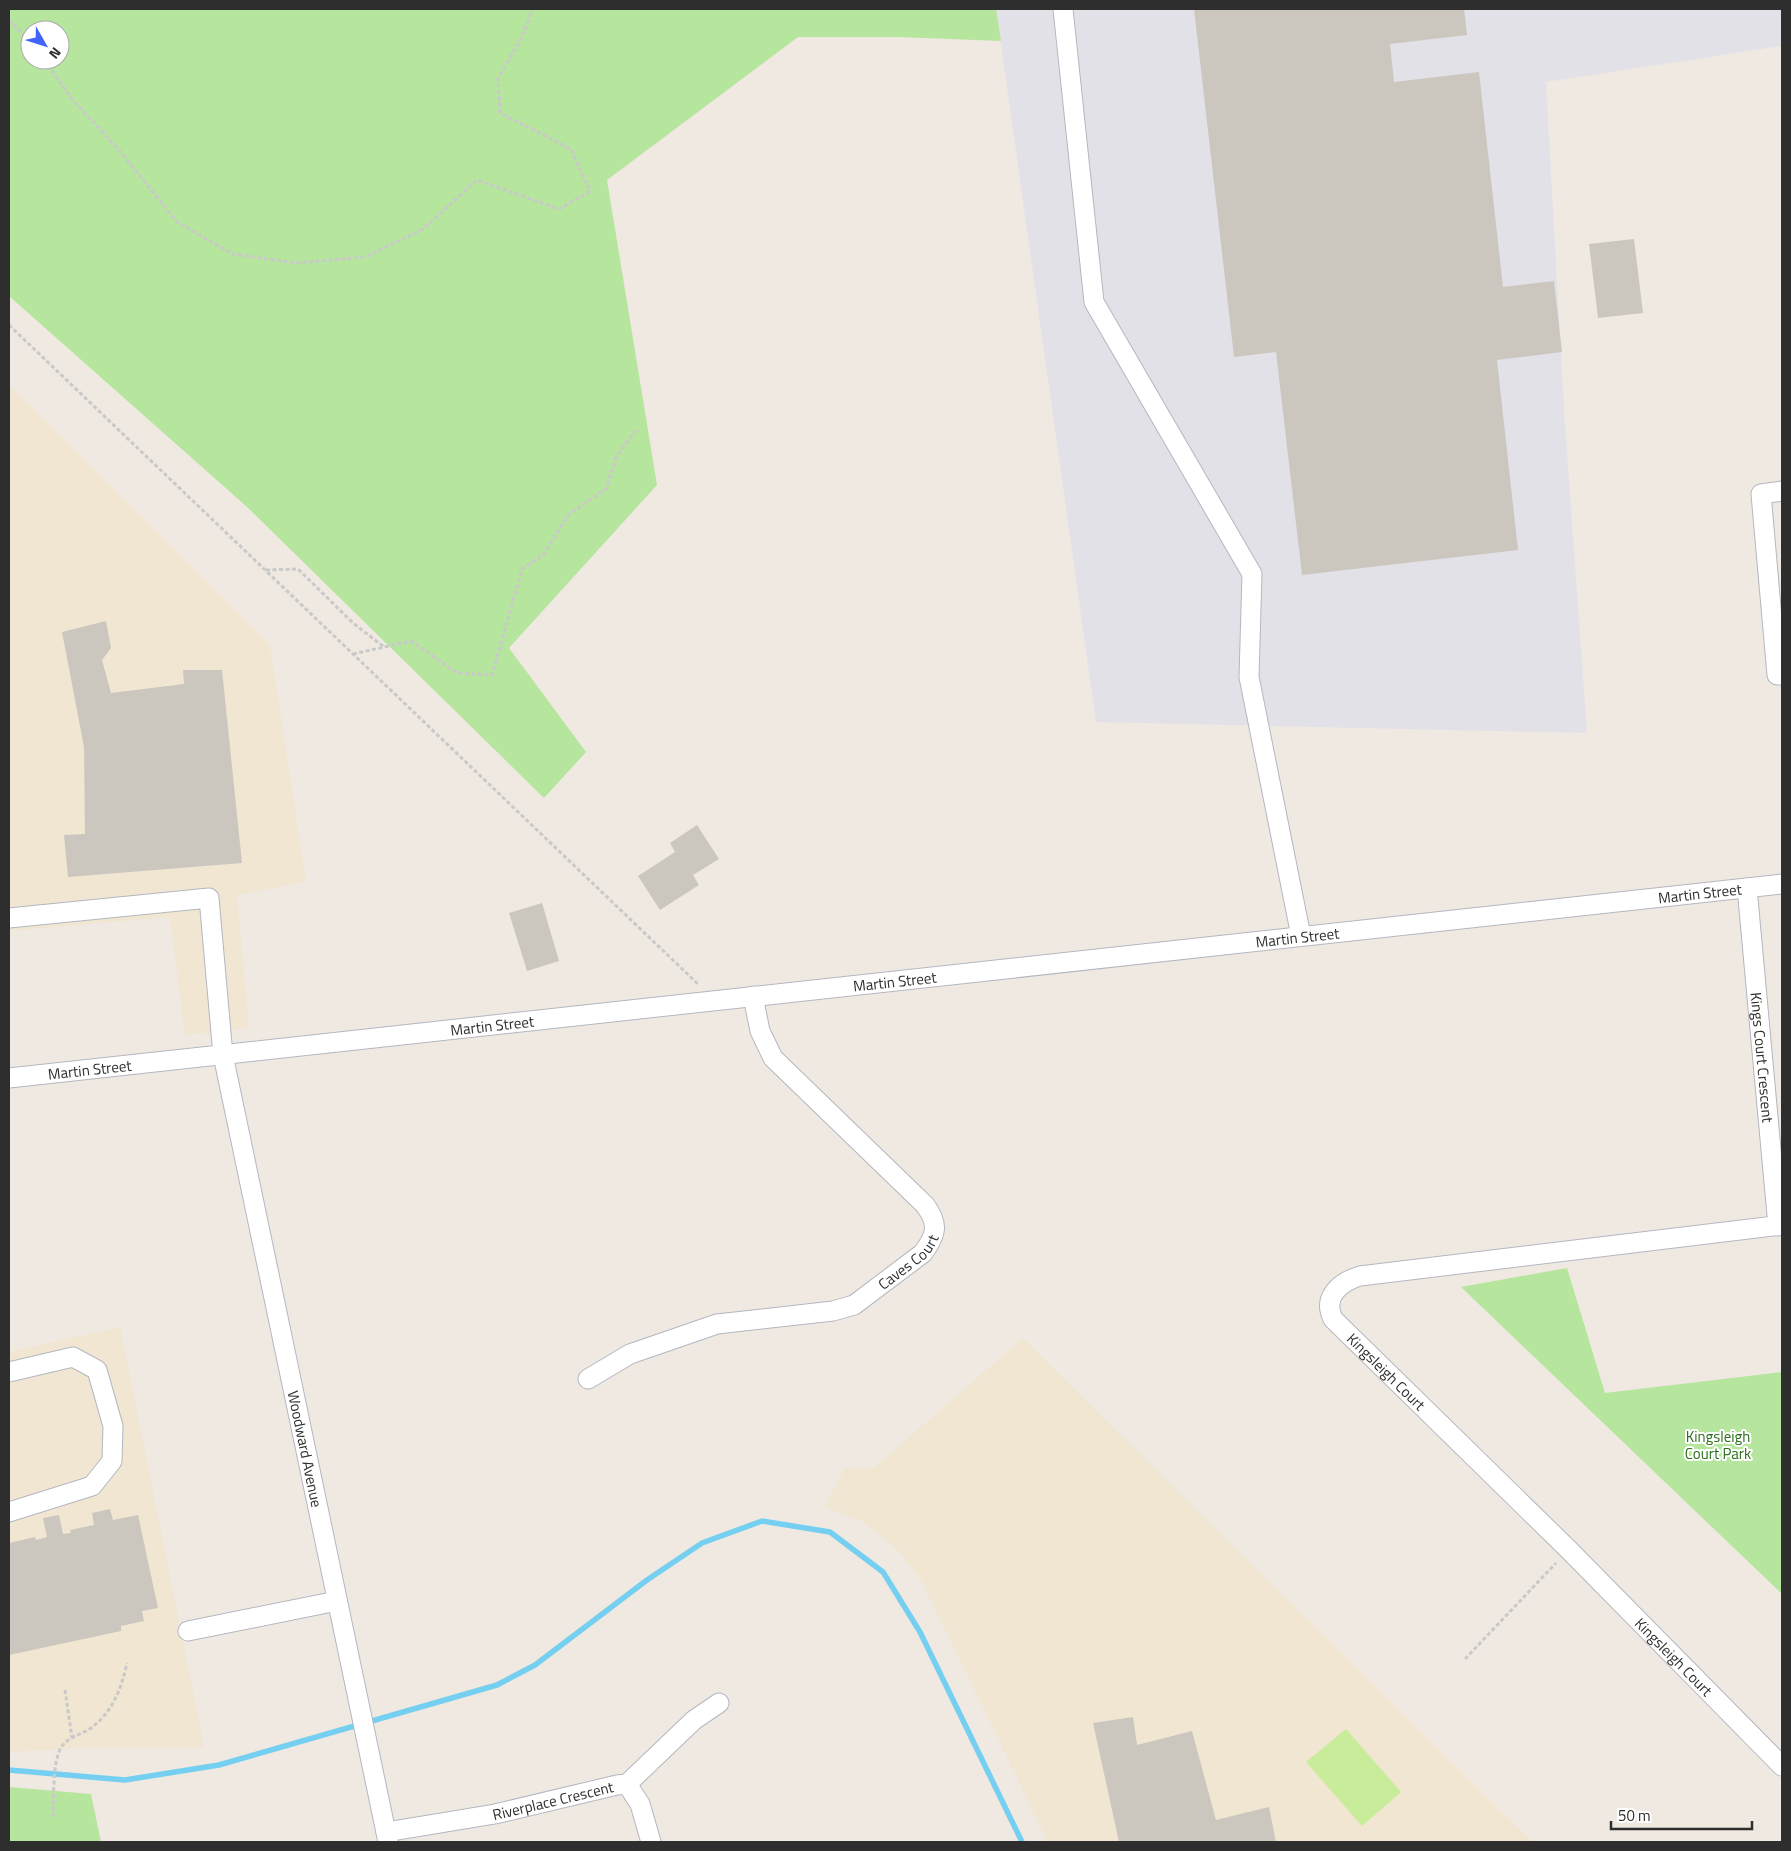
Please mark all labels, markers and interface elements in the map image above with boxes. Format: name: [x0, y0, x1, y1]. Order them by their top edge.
north arrow: [20, 20, 70, 70]
text: N: [44, 43, 67, 64]
street label: Martin Street: [1657, 877, 1744, 909]
street label: Martin Street: [1254, 921, 1341, 953]
street label: Martin Street: [852, 965, 938, 997]
street label: Kings Court Crescent: [1745, 991, 1780, 1124]
street label: Martin Street: [449, 1009, 536, 1041]
street label: Martin Street: [47, 1053, 133, 1085]
street label: Caves Court: [873, 1230, 944, 1295]
street label: Kingsleigh Court: [1342, 1327, 1432, 1416]
street label: Woodward Avenue: [282, 1388, 329, 1509]
park label: Kingsleigh Court Park: [1685, 1425, 1751, 1465]
street label: Kingsleigh Court: [1630, 1612, 1719, 1702]
street label: Riverplace Crescent: [490, 1775, 616, 1826]
scale bar: [1611, 1798, 1752, 1830]
text: 50 m: [1618, 1804, 1651, 1827]

